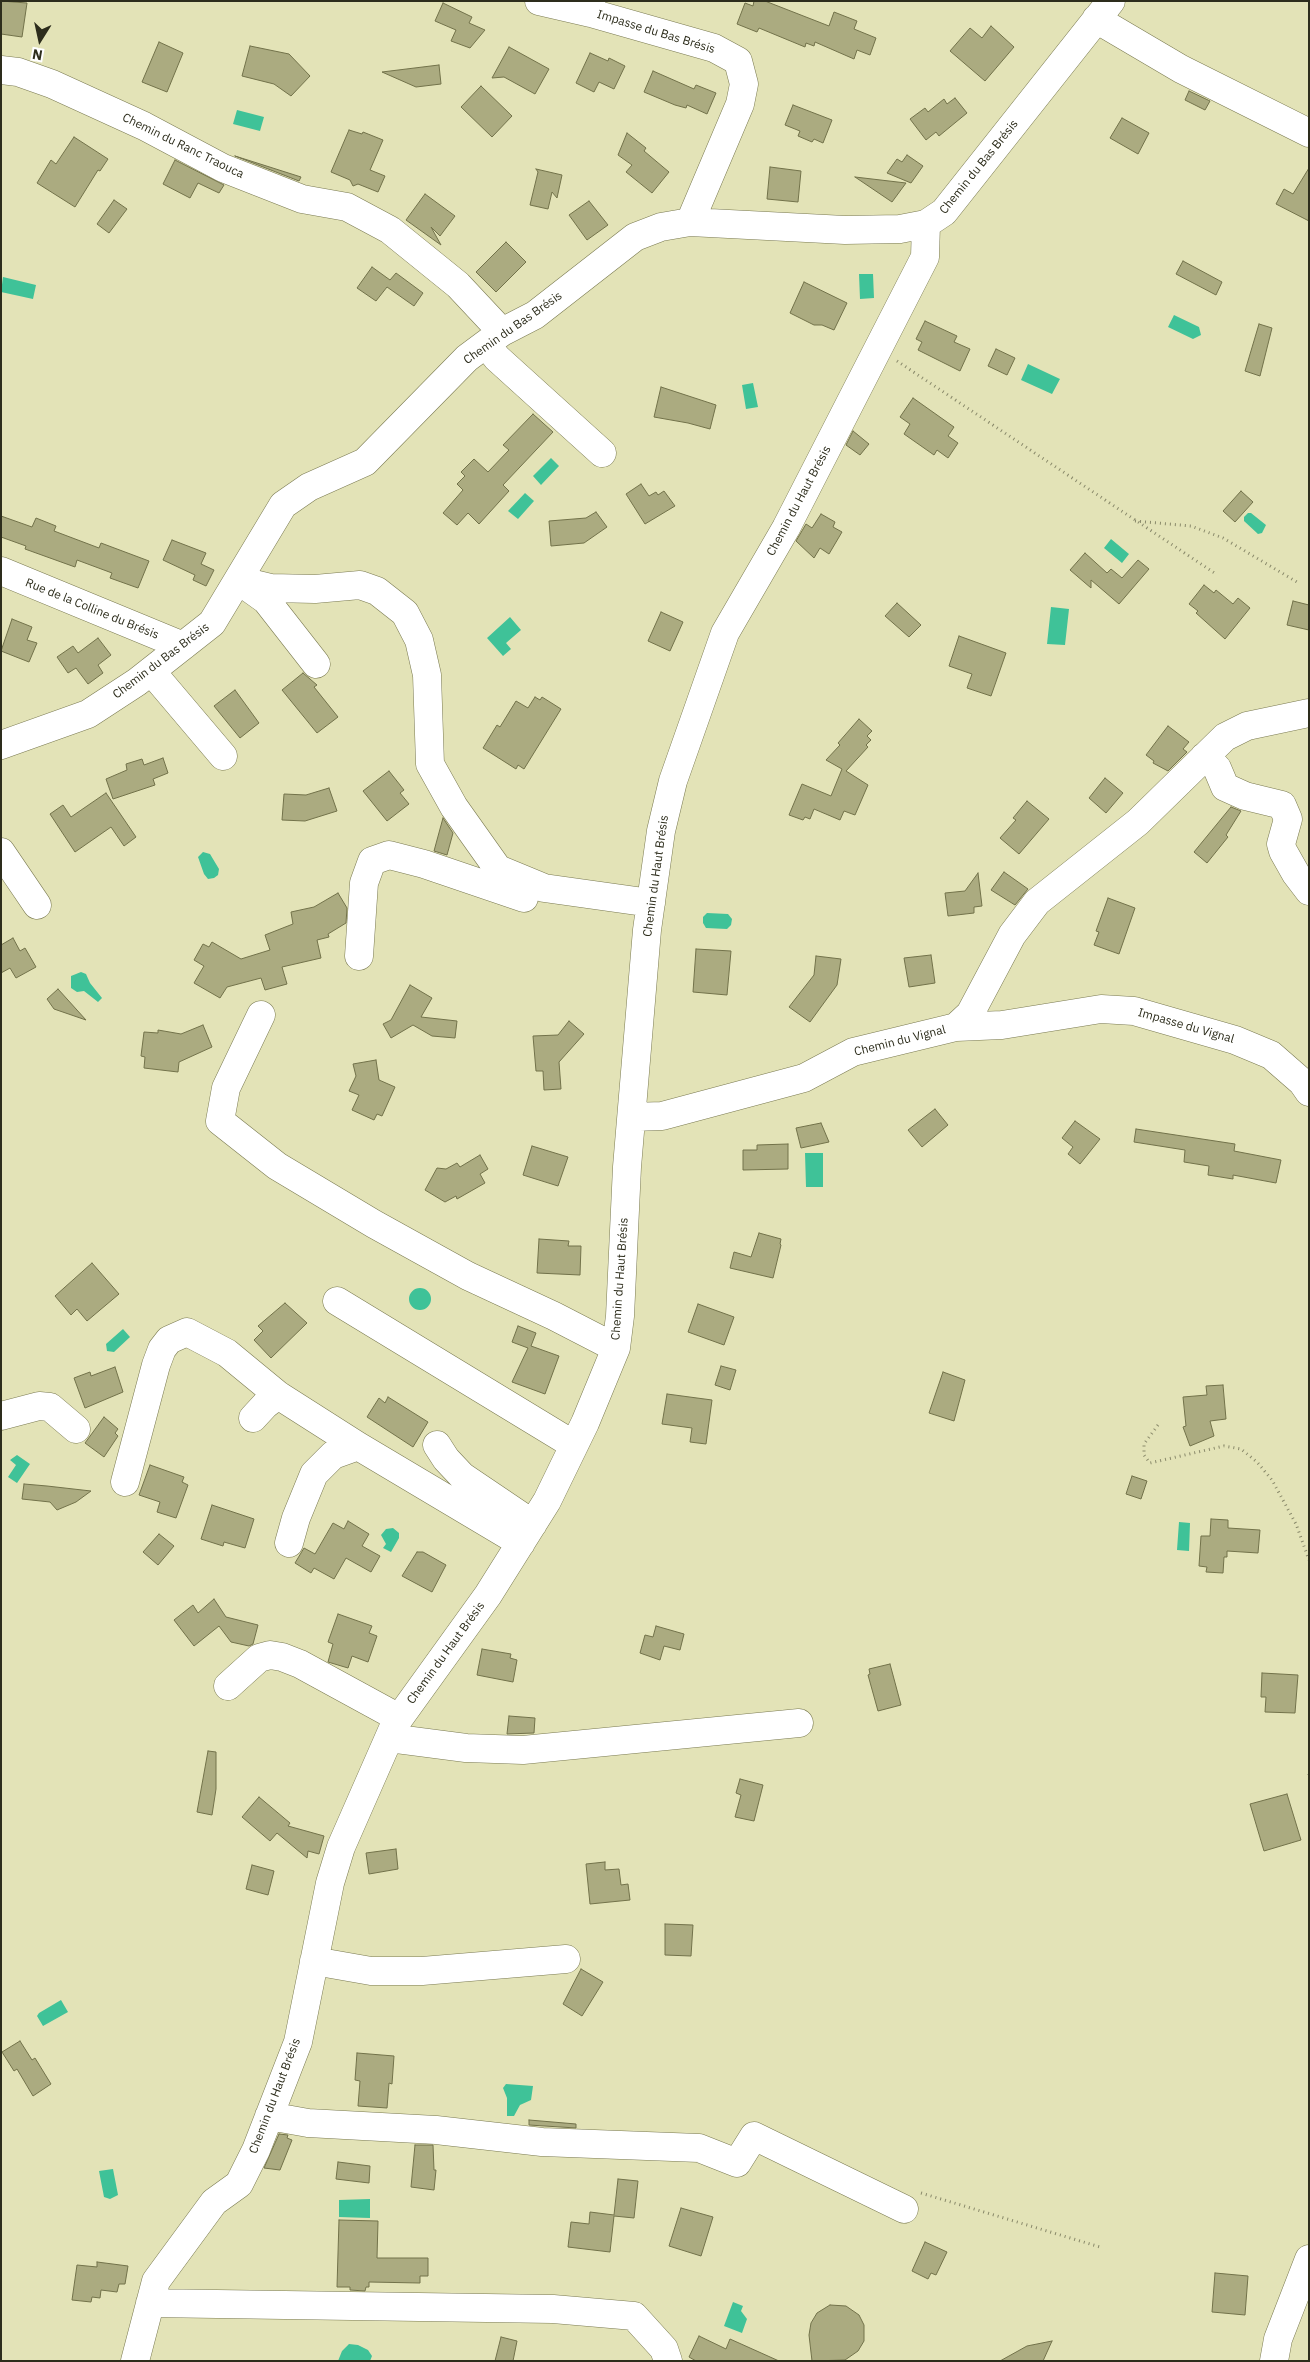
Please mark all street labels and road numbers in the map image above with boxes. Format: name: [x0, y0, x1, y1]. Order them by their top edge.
street label: Impasse du Bas Brésis: [595, 7, 717, 57]
street label: Chemin du Ranc Traouca: [120, 110, 246, 182]
street label: Chemin du Bas Brésis: [937, 117, 1021, 217]
street label: Chemin du Bas Brésis: [461, 289, 565, 367]
street label: Chemin du Haut Brésis: [764, 443, 834, 559]
street label: Rue de la Colline du Brésis: [23, 576, 161, 642]
street label: Chemin du Bas Brésis: [110, 620, 212, 702]
street label: Chemin du Haut Brésis: [640, 814, 672, 938]
street label: Impasse du Vignal: [1136, 1005, 1236, 1047]
street label: Chemin du Vignal: [853, 1023, 947, 1059]
street label: Chemin du Haut Brésis: [609, 1217, 631, 1341]
street label: Chemin du Haut Brésis: [404, 1599, 488, 1707]
street label: Chemin du Haut Brésis: [246, 2036, 304, 2156]

